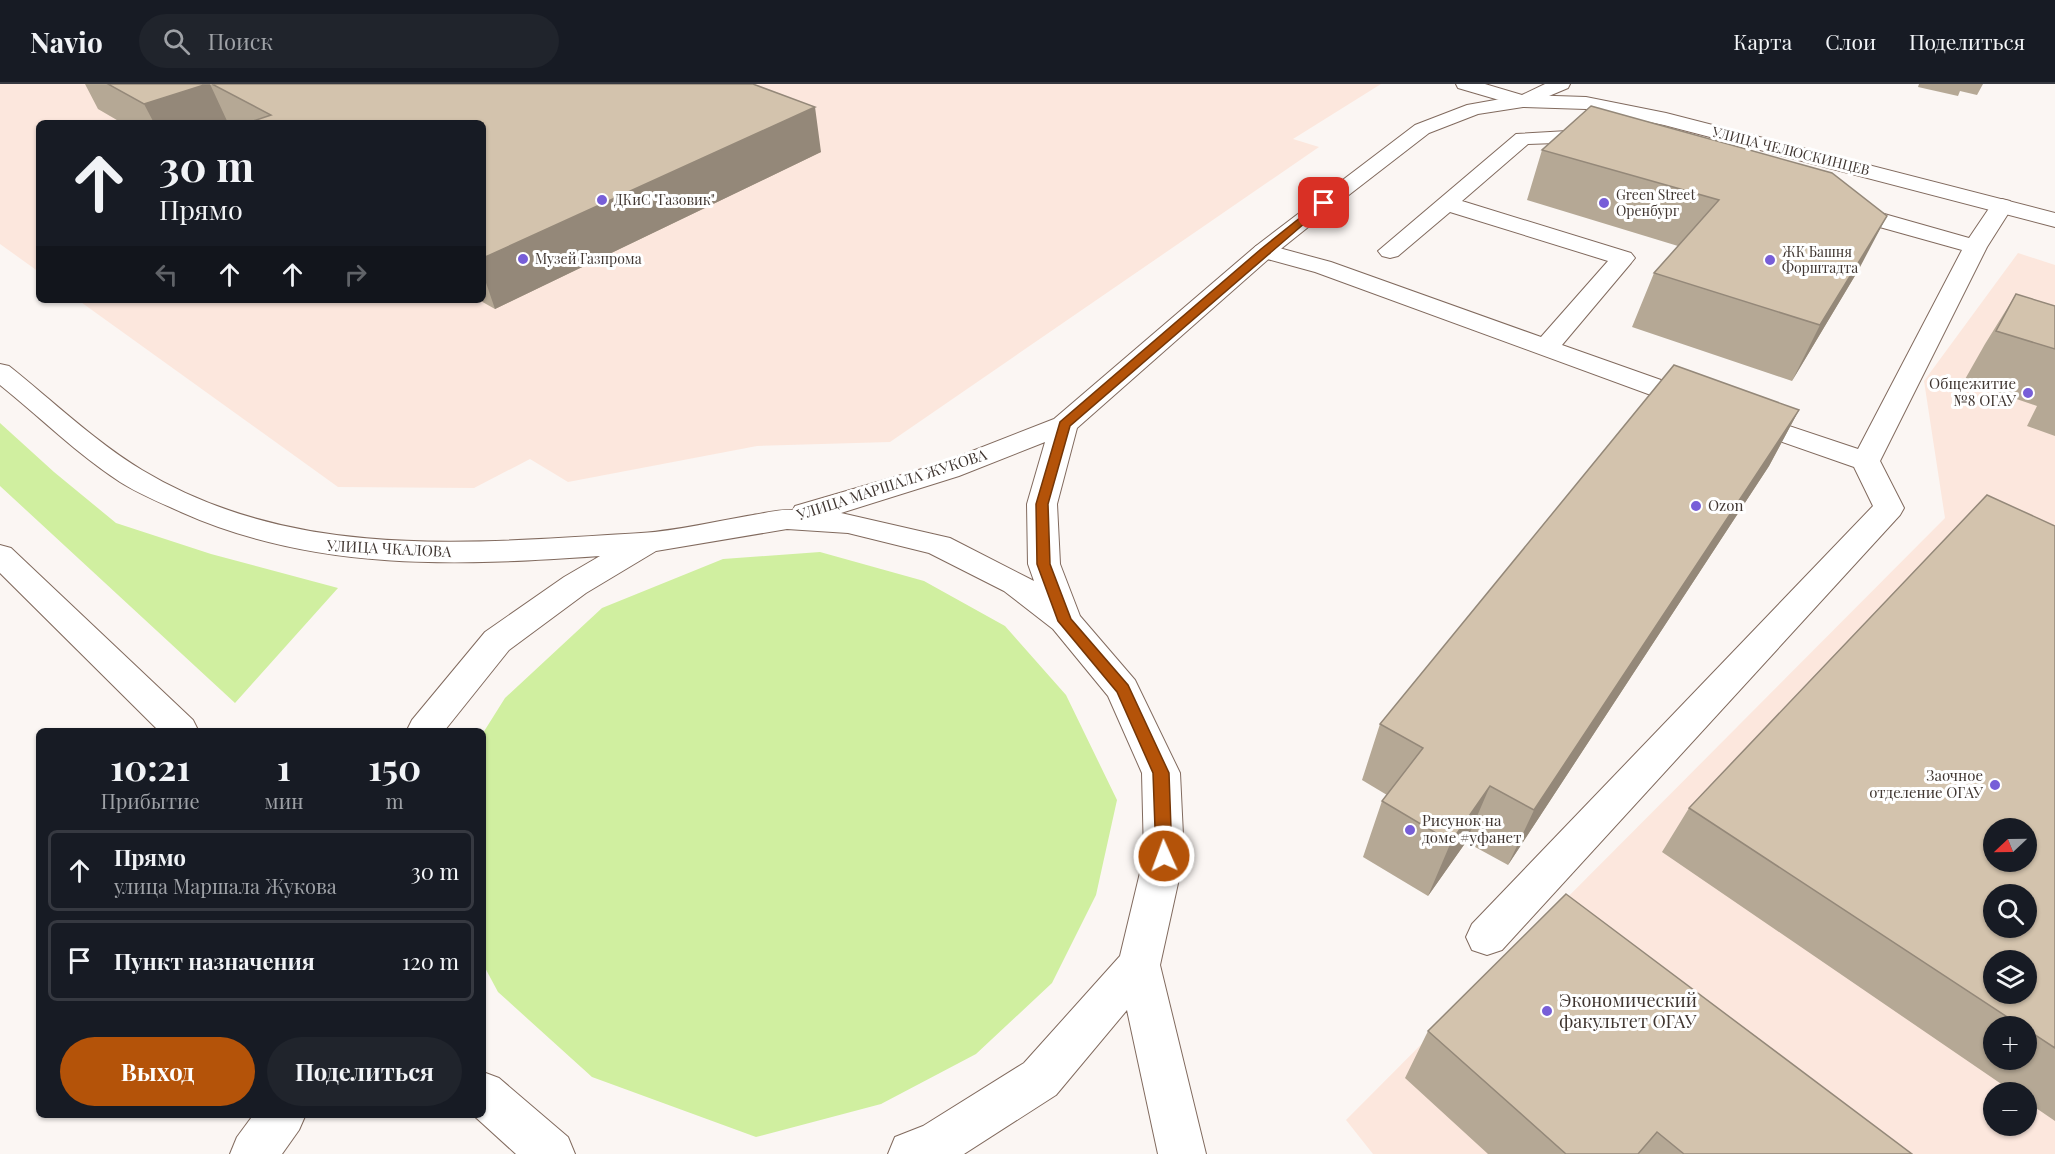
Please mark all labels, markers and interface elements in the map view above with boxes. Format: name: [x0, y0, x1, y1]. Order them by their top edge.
search box: [139, 14, 559, 68]
text: Navio: [30, 23, 103, 60]
icon: search: [160, 25, 193, 58]
text: Поиск: [208, 26, 273, 56]
text: Карта: [1733, 27, 1792, 55]
text: Слои: [1825, 27, 1876, 55]
text: Поделиться: [1909, 27, 2025, 55]
street label: УЛИЦА ЧЕЛЮСКИНЦЕВ: [1709, 121, 1872, 179]
text: 30 m: [159, 137, 254, 193]
icon: ahead: [60, 144, 138, 222]
pin: [1298, 177, 1349, 228]
place label: Green Street Оренбург: [1616, 185, 1696, 220]
icon: arrive: [1307, 186, 1340, 219]
place label: ДКиC "Газовик": [614, 190, 715, 209]
text: Прямо: [159, 191, 243, 227]
marker: ДКиC "Газовик": [595, 193, 609, 207]
marker: Green Street Оренбург: [1597, 196, 1611, 210]
place label: ЖК Башня Форштадта: [1782, 242, 1858, 277]
place label: Музей Газпрома: [535, 249, 642, 268]
marker: Музей Газпрома: [516, 252, 530, 266]
marker: ЖК Башня Форштадта: [1763, 253, 1777, 267]
icon: left: [150, 258, 183, 291]
icon: ahead: [213, 258, 246, 291]
icon: ahead: [276, 258, 309, 291]
icon: right: [339, 258, 372, 291]
place label: Общежитие №8 ОГАУ: [1929, 373, 2016, 410]
marker: Общежитие №8 ОГАУ: [2021, 386, 2035, 400]
street label: УЛИЦА МАРШАЛА ЖУКОВА: [793, 444, 990, 525]
place label: Ozon: [1708, 495, 1743, 515]
marker: Ozon: [1689, 499, 1703, 513]
street label: УЛИЦА ЧКАЛОВА: [325, 535, 452, 561]
text: 10:21: [110, 742, 190, 790]
text: 1: [277, 742, 291, 790]
text: 150: [368, 742, 421, 790]
place label: Заочное отделение ОГАУ: [1869, 765, 1983, 802]
marker: Заочное отделение ОГАУ: [1988, 778, 2002, 792]
text: Прибытие: [101, 787, 200, 814]
text: мин: [264, 787, 303, 814]
text: m: [386, 787, 404, 814]
place label: Рисунок на доме #уфанет: [1422, 810, 1521, 847]
north arrow: [1983, 818, 2037, 872]
map controls: [1983, 818, 2037, 1136]
marker: Рисунок на доме #уфанет: [1403, 823, 1417, 837]
position arrow: [1132, 824, 1196, 888]
text: Прямо: [114, 842, 186, 872]
icon: ahead: [63, 854, 96, 887]
text: 30 m: [411, 856, 459, 886]
text: улица Маршала Жукова: [114, 872, 337, 899]
button: search: [1983, 884, 2037, 938]
icon: arrive: [63, 944, 96, 977]
text: Пункт назначения: [114, 946, 315, 976]
text: 120 m: [402, 946, 459, 976]
button: layers: [1983, 950, 2037, 1004]
place label: Экономический факультет ОГАУ: [1559, 988, 1697, 1033]
marker: Экономический факультет ОГАУ: [1540, 1004, 1554, 1018]
button: +: [1983, 1016, 2037, 1070]
button: Выход: [60, 1037, 255, 1106]
button: Поделиться: [267, 1037, 462, 1106]
button: −: [1983, 1082, 2037, 1136]

